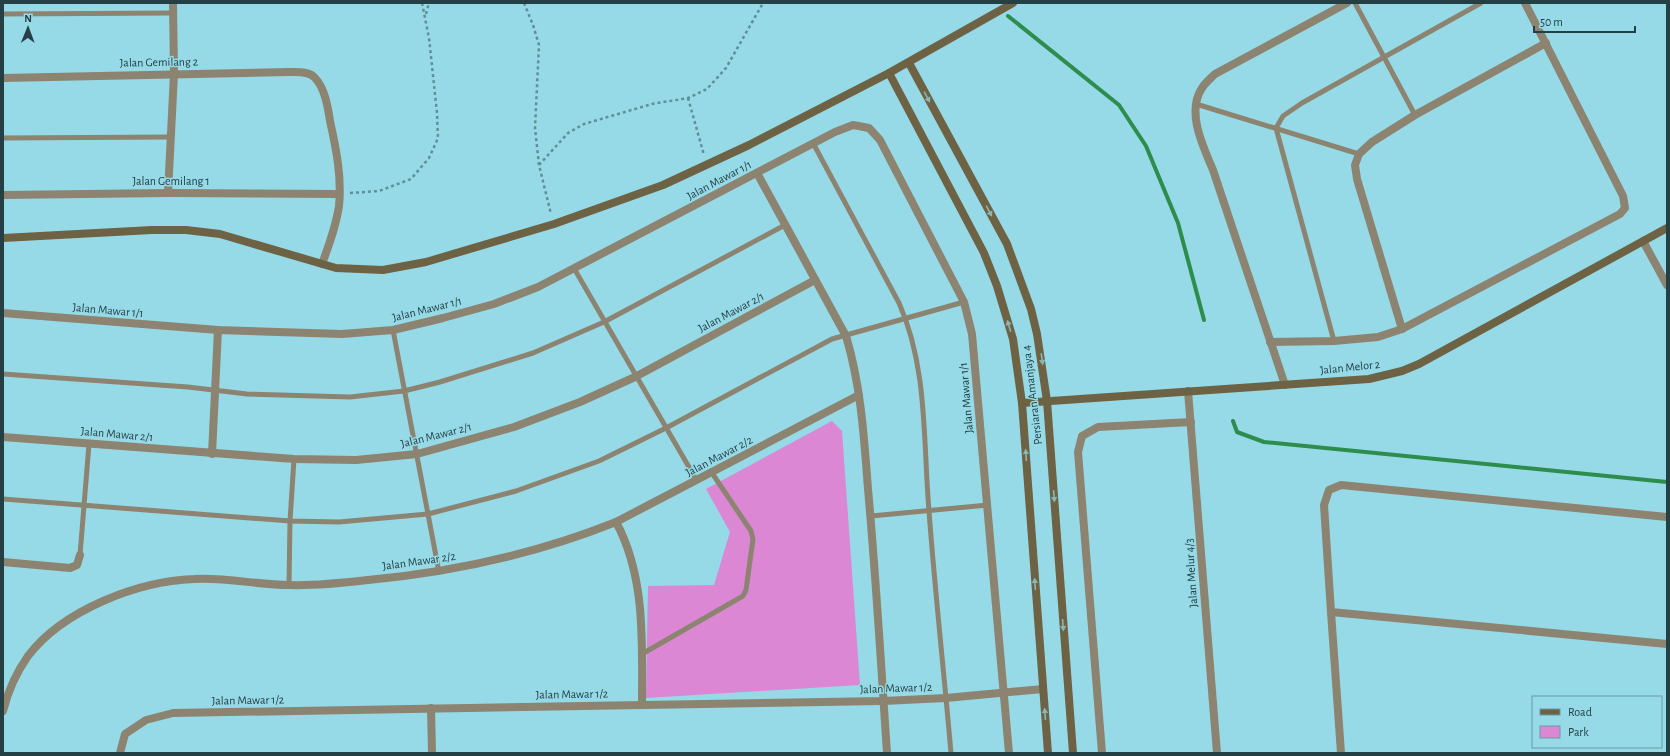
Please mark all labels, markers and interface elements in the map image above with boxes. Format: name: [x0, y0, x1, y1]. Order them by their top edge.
north arrow: [8, 8, 48, 48]
scale bar: [1534, 8, 1635, 34]
text: N: [24, 13, 32, 24]
text: 50 m: [1540, 16, 1563, 28]
street label: Jalan Gemilang 2: [120, 55, 199, 69]
one-way arrow: [924, 91, 931, 103]
street label: Jalan Mawar 1/1: [685, 158, 753, 202]
street label: Jalan Gemilang 1: [132, 175, 210, 187]
one-way arrow: [986, 205, 992, 217]
street label: Jalan Mawar 2/1: [696, 290, 766, 334]
street label: Jalan Mawar 1/1: [391, 295, 463, 323]
street label: Jalan Mawar 1/1: [72, 301, 144, 319]
one-way arrow: [1006, 320, 1012, 332]
street label: Persiaran Amanjaya 4: [1020, 344, 1045, 445]
one-way arrow: [1039, 353, 1045, 365]
street label: Jalan Melor 2: [1319, 358, 1381, 376]
street label: Jalan Mawar 1/1: [957, 362, 975, 434]
street label: Jalan Mawar 2/1: [399, 420, 473, 450]
street label: Jalan Mawar 2/1: [80, 425, 154, 443]
street label: Jalan Mawar 2/2: [684, 433, 755, 479]
one-way arrow: [1023, 449, 1030, 461]
one-way arrow: [1051, 490, 1058, 502]
street label: Jalan Melur 4/3: [1183, 538, 1199, 608]
street label: Jalan Mawar 2/2: [382, 550, 457, 572]
one-way arrow: [1032, 578, 1039, 590]
one-way arrow: [1060, 619, 1067, 631]
street label: Jalan Mawar 1/2: [860, 681, 933, 695]
street label: Jalan Mawar 1/2: [536, 687, 609, 701]
street label: Jalan Mawar 1/2: [212, 693, 285, 707]
legend: [1532, 696, 1662, 748]
text: Road: [1568, 706, 1592, 718]
one-way arrow: [1042, 708, 1049, 720]
text: Park: [1568, 726, 1589, 738]

